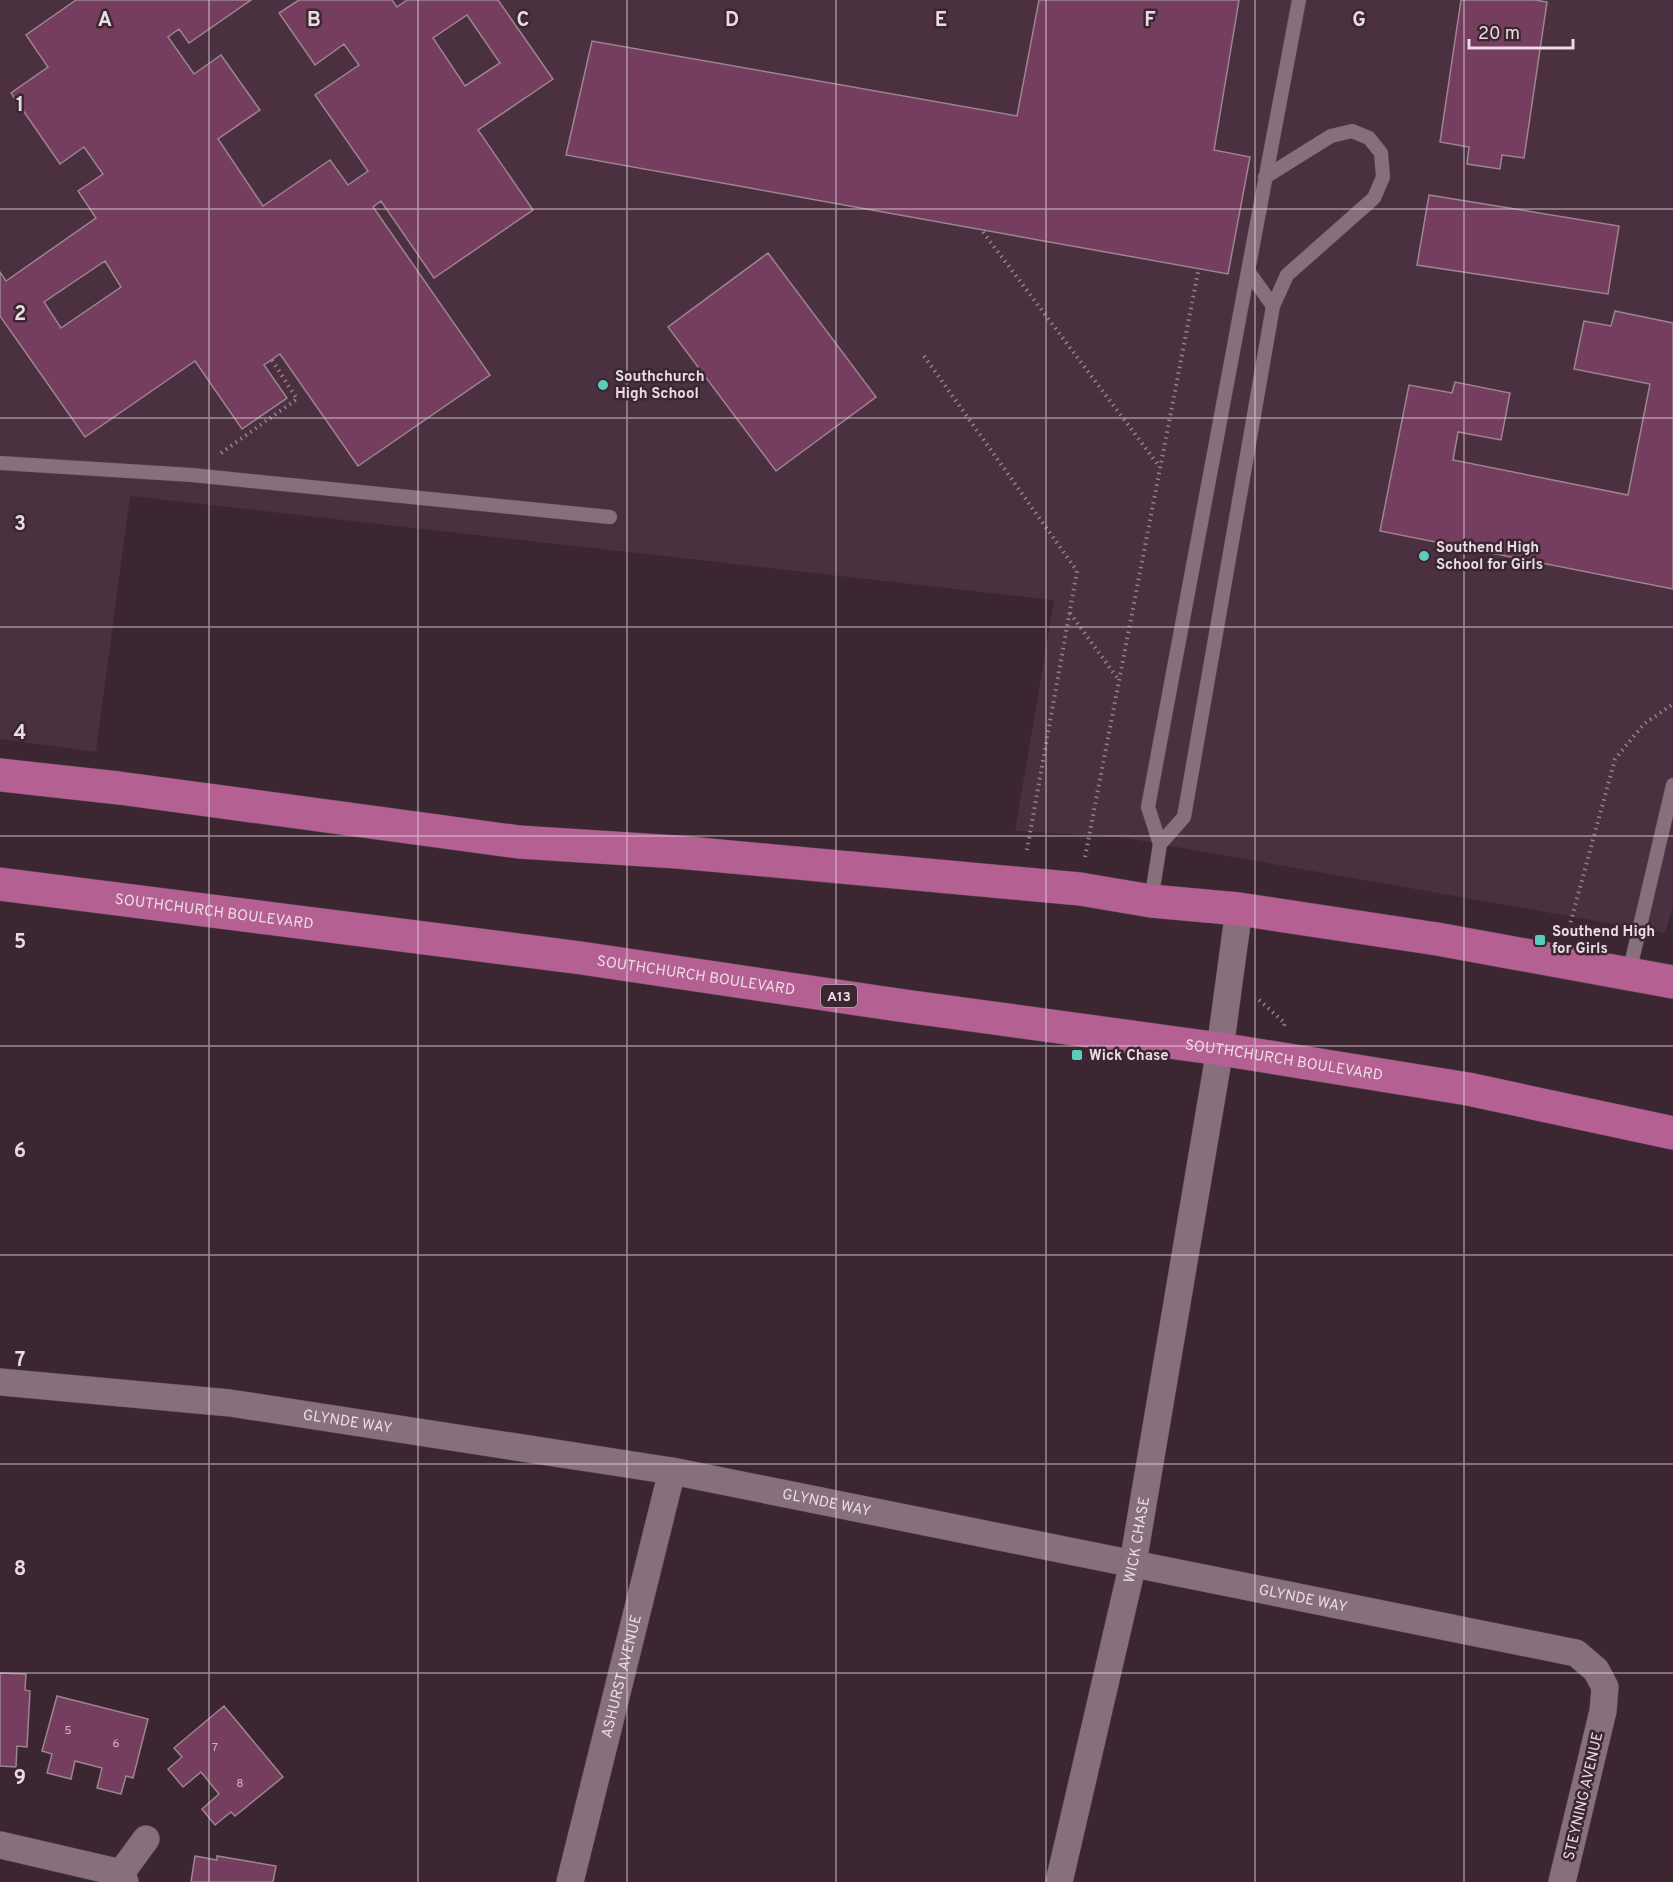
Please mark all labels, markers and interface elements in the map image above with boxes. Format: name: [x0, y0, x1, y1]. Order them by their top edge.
text: A: [98, 8, 112, 34]
text: B: [307, 8, 321, 34]
text: C: [517, 8, 529, 34]
text: D: [725, 8, 739, 34]
text: E: [935, 8, 947, 34]
text: F: [1144, 8, 1156, 34]
text: G: [1352, 8, 1366, 34]
scale bar: [1469, 12, 1572, 50]
text: 20 m: [1478, 23, 1520, 46]
text: 1: [16, 93, 24, 119]
text: 2: [14, 302, 26, 328]
place label: Southchurch High School: [615, 368, 705, 404]
marker: Southchurch High School: [596, 378, 610, 392]
text: 3: [14, 512, 26, 538]
place label: Southend High School for Girls: [1436, 539, 1543, 575]
marker: Southend High School for Girls: [1417, 549, 1431, 563]
text: 4: [14, 721, 26, 747]
street label: SOUTHCHURCH BOULEVARD: [114, 891, 315, 935]
place label: Southend High for Girls: [1552, 923, 1655, 959]
text: 5: [14, 930, 26, 956]
marker: Southend High for Girls: [1533, 933, 1547, 947]
street label: SOUTHCHURCH BOULEVARD: [595, 952, 796, 1001]
road number: A13: [821, 985, 857, 1007]
street label: SOUTHCHURCH BOULEVARD: [1184, 1036, 1384, 1086]
place label: Wick Chase: [1089, 1047, 1169, 1066]
marker: Wick Chase: [1070, 1048, 1084, 1062]
text: 6: [14, 1139, 26, 1165]
text: 7: [15, 1348, 25, 1374]
street label: GLYNDE WAY: [301, 1406, 394, 1439]
street label: GLYNDE WAY: [780, 1485, 873, 1522]
street label: WICK CHASE: [1121, 1495, 1155, 1585]
text: 8: [14, 1557, 26, 1583]
street label: GLYNDE WAY: [1257, 1581, 1349, 1618]
street label: ASHURST AVENUE: [598, 1613, 647, 1740]
house number: 5: [64, 1723, 72, 1739]
street label: STEYNING AVENUE: [1560, 1730, 1608, 1862]
house number: 6: [112, 1736, 120, 1752]
house number: 7: [212, 1740, 218, 1756]
text: 9: [14, 1766, 26, 1792]
house number: 8: [236, 1776, 244, 1792]

